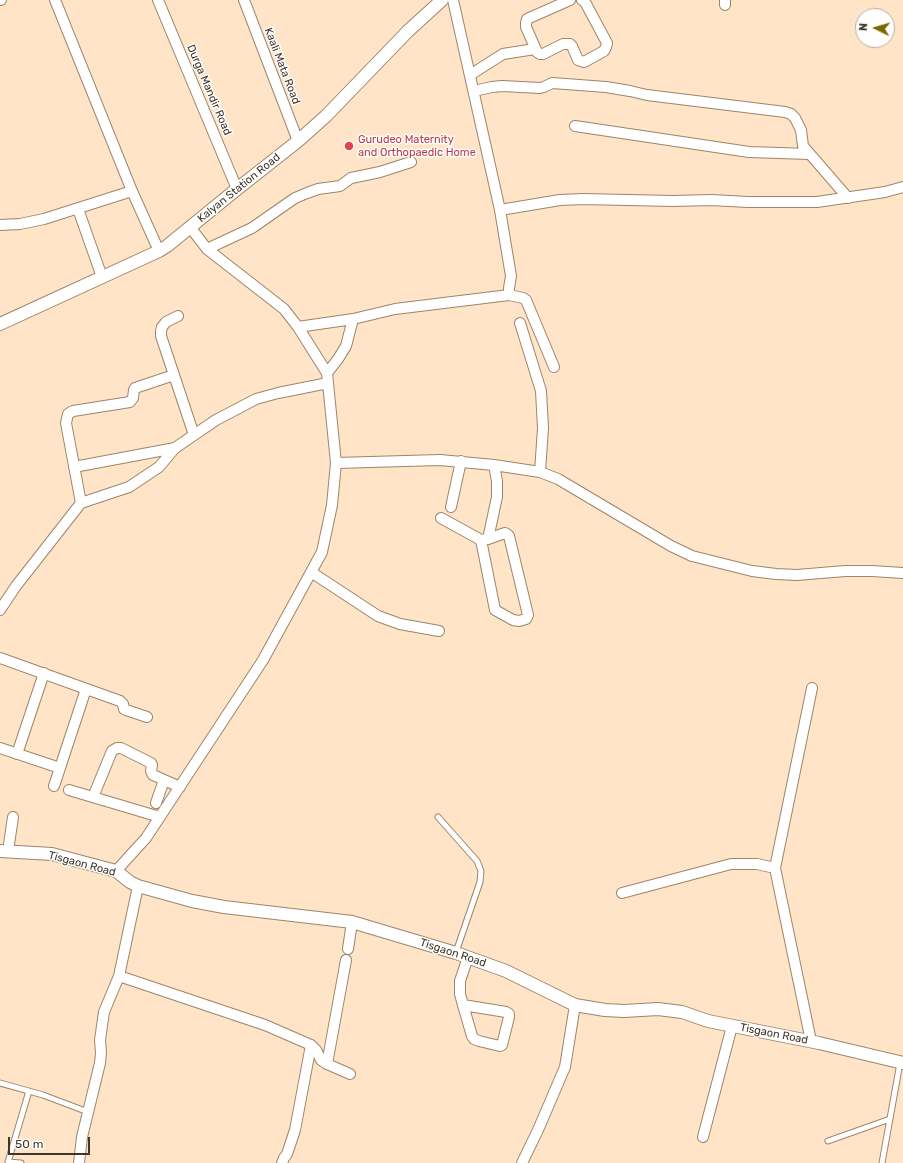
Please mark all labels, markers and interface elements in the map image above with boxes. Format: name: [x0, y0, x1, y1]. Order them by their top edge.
north arrow: [855, 8, 895, 48]
text: N: [857, 22, 870, 32]
street label: Kaali Mata Road: [261, 26, 303, 106]
street label: Durga Mandir Road: [184, 43, 234, 137]
place label: Gurudeo Maternity and Orthopaedic Home: [358, 133, 476, 159]
marker: Gurudeo Maternity and Orthopaedic Home: [343, 140, 355, 152]
street label: Kalyan Station Road: [195, 151, 283, 225]
street label: Tisgaon Road: [47, 849, 117, 879]
street label: Tisgaon Road: [418, 936, 488, 970]
street label: Tisgaon Road: [739, 1021, 809, 1047]
scale bar: [10, 1129, 92, 1155]
text: 50 m: [15, 1137, 43, 1151]

